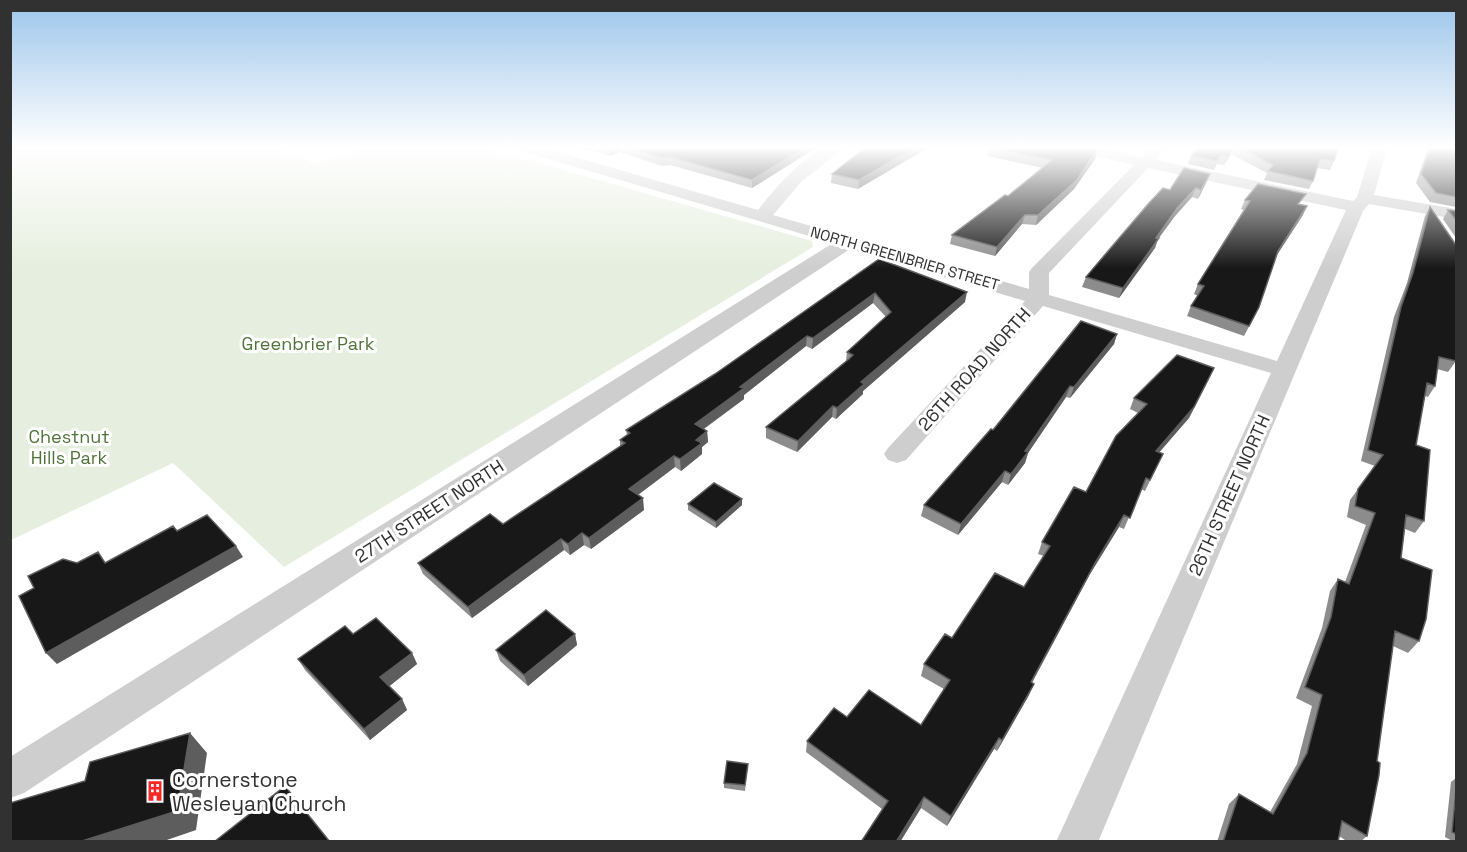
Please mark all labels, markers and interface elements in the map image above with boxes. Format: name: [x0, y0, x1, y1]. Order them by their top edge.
street label: NORTH GREENBRIER STREET: [808, 222, 1002, 294]
street label: 26TH ROAD NORTH: [913, 303, 1035, 435]
park label: Greenbrier Park: [242, 332, 375, 355]
street label: 26TH STREET NORTH: [1183, 411, 1275, 579]
park label: Chestnut Hills Park: [29, 425, 110, 469]
street label: 27TH STREET NORTH: [350, 454, 508, 568]
place label: Cornerstone Wesleyan Church: [172, 766, 346, 817]
building icon: Cornerstone Wesleyan Church: [143, 779, 167, 803]

